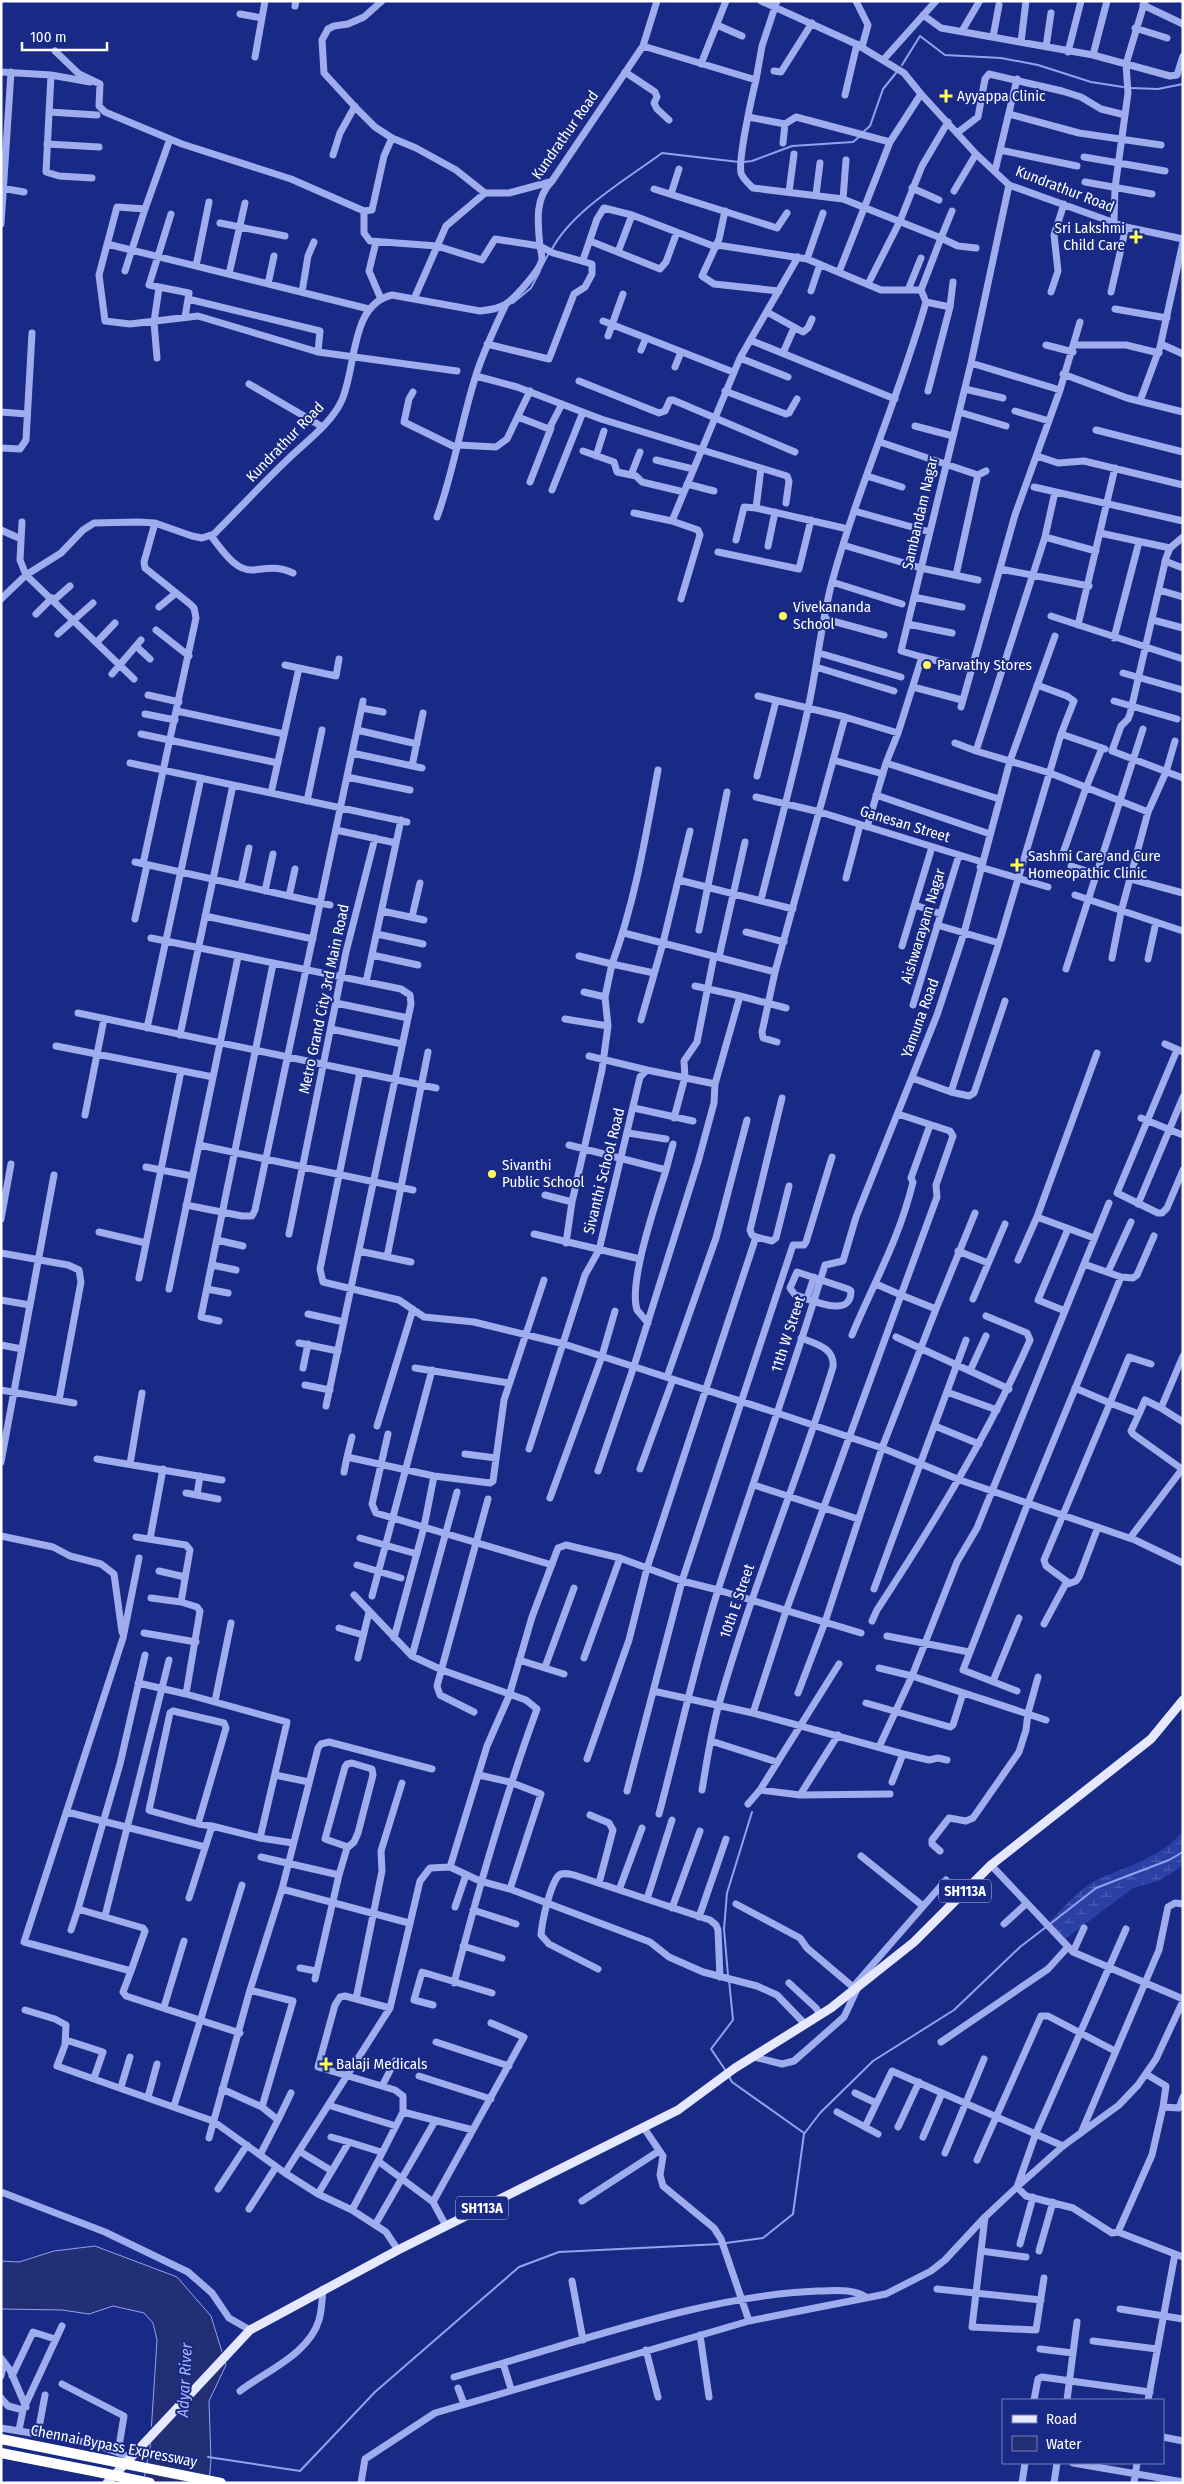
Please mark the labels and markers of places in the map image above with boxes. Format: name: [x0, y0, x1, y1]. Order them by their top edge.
place label: Ayyappa Clinic: [957, 87, 1046, 105]
marker: Ayyappa Clinic: [939, 89, 953, 103]
place label: Sri Lakshmi Child Care: [1055, 219, 1125, 254]
marker: Sri Lakshmi Child Care: [1129, 230, 1143, 244]
place label: Vivekananda School: [793, 598, 871, 633]
marker: Vivekananda School: [777, 610, 789, 622]
place label: Parvathy Stores: [937, 656, 1032, 674]
marker: Parvathy Stores: [921, 659, 933, 671]
place label: Sashmi Care and Cure Homeopathic Clinic: [1028, 847, 1161, 882]
marker: Sashmi Care and Cure Homeopathic Clinic: [1010, 858, 1024, 872]
place label: Sivanthi Public School: [502, 1156, 585, 1191]
marker: Sivanthi Public School: [486, 1168, 498, 1180]
place label: Balaji Medicals: [336, 2055, 427, 2073]
marker: Balaji Medicals: [320, 2058, 332, 2070]

